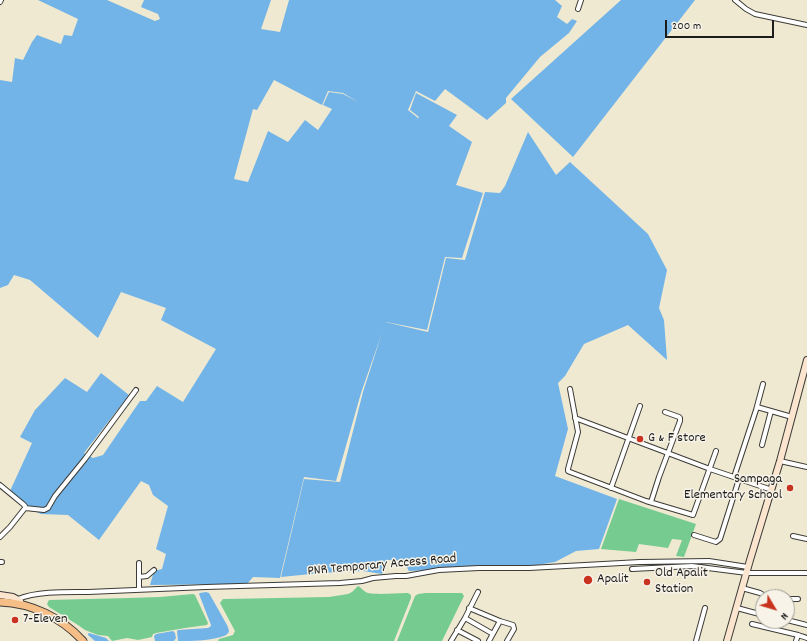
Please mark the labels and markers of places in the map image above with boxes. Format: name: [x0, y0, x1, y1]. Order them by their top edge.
place label: G & F store: [648, 431, 706, 447]
marker: G & F store: [635, 434, 645, 444]
place label: Sampaga Elementary School: [684, 472, 782, 504]
marker: Sampaga Elementary School: [785, 483, 795, 493]
place label: Old Apalit Station: [655, 566, 708, 598]
place label: Apalit: [597, 572, 629, 588]
marker: Apalit: [582, 574, 594, 586]
marker: Old Apalit Station: [642, 577, 652, 587]
place label: 7-Eleven: [23, 612, 67, 628]
marker: 7-Eleven: [10, 615, 20, 625]

